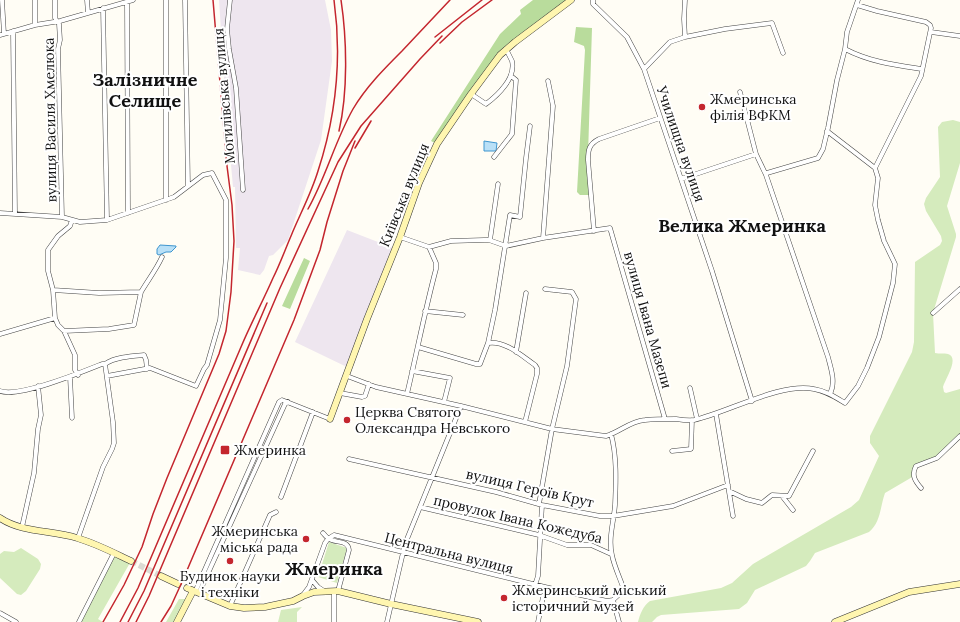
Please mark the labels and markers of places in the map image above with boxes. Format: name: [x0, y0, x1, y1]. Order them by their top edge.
place label: Жмеринська філія ВФКМ: [710, 90, 797, 124]
marker: Жмеринська філія ВФКМ: [697, 102, 707, 112]
place label: Церква Святого Олександра Невського: [355, 403, 510, 437]
marker: Церква Святого Олександра Невського: [342, 415, 352, 425]
place label: Жмеринка: [234, 441, 306, 459]
marker: Жмеринка: [219, 444, 231, 456]
place label: Жмеринська міська рада: [211, 522, 298, 556]
marker: Жмеринська міська рада: [301, 534, 311, 544]
marker: Будинок науки і техніки: [225, 556, 235, 566]
place label: Будинок науки і техніки: [180, 567, 281, 601]
place label: Жмеринський міський історичний музей: [512, 581, 667, 615]
marker: Жмеринський міський історичний музей: [499, 593, 509, 603]

